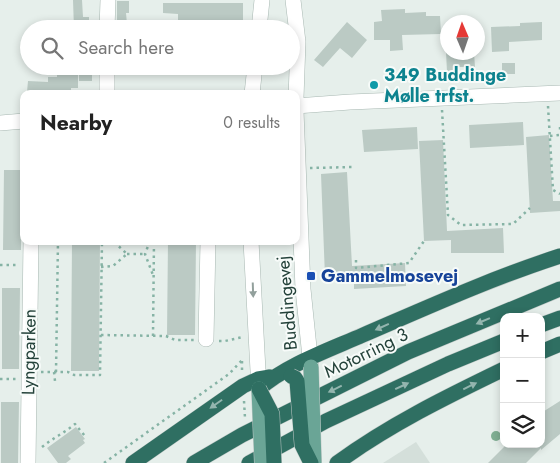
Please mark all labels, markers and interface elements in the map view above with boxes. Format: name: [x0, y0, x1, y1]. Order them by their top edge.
north arrow: [440, 15, 485, 60]
search box: [20, 20, 300, 75]
icon: search: [38, 34, 66, 62]
text: Search here: [78, 34, 174, 61]
place label: 349 Buddinge Mølle trfst.: [384, 62, 506, 109]
marker: 349 Buddinge Mølle trfst.: [368, 79, 380, 91]
text: Nearby: [40, 108, 112, 138]
text: 0 results: [223, 111, 280, 134]
street label: Buddingevej: [270, 255, 304, 351]
place label: Gammelmosevej: [321, 263, 458, 289]
marker: Gammelmosevej: [305, 270, 317, 282]
one-way arrow: [249, 282, 257, 298]
street label: Lyngparken: [15, 309, 43, 395]
map controls: [500, 313, 545, 448]
button: +: [500, 313, 545, 358]
one-way arrow: [476, 318, 490, 326]
street label: Motorring 3: [320, 321, 413, 385]
one-way arrow: [375, 323, 389, 331]
button: −: [500, 358, 545, 403]
one-way arrow: [395, 382, 409, 390]
one-way arrow: [462, 382, 477, 390]
one-way arrow: [328, 385, 342, 393]
one-way arrow: [210, 399, 223, 409]
button: layers: [500, 403, 545, 448]

